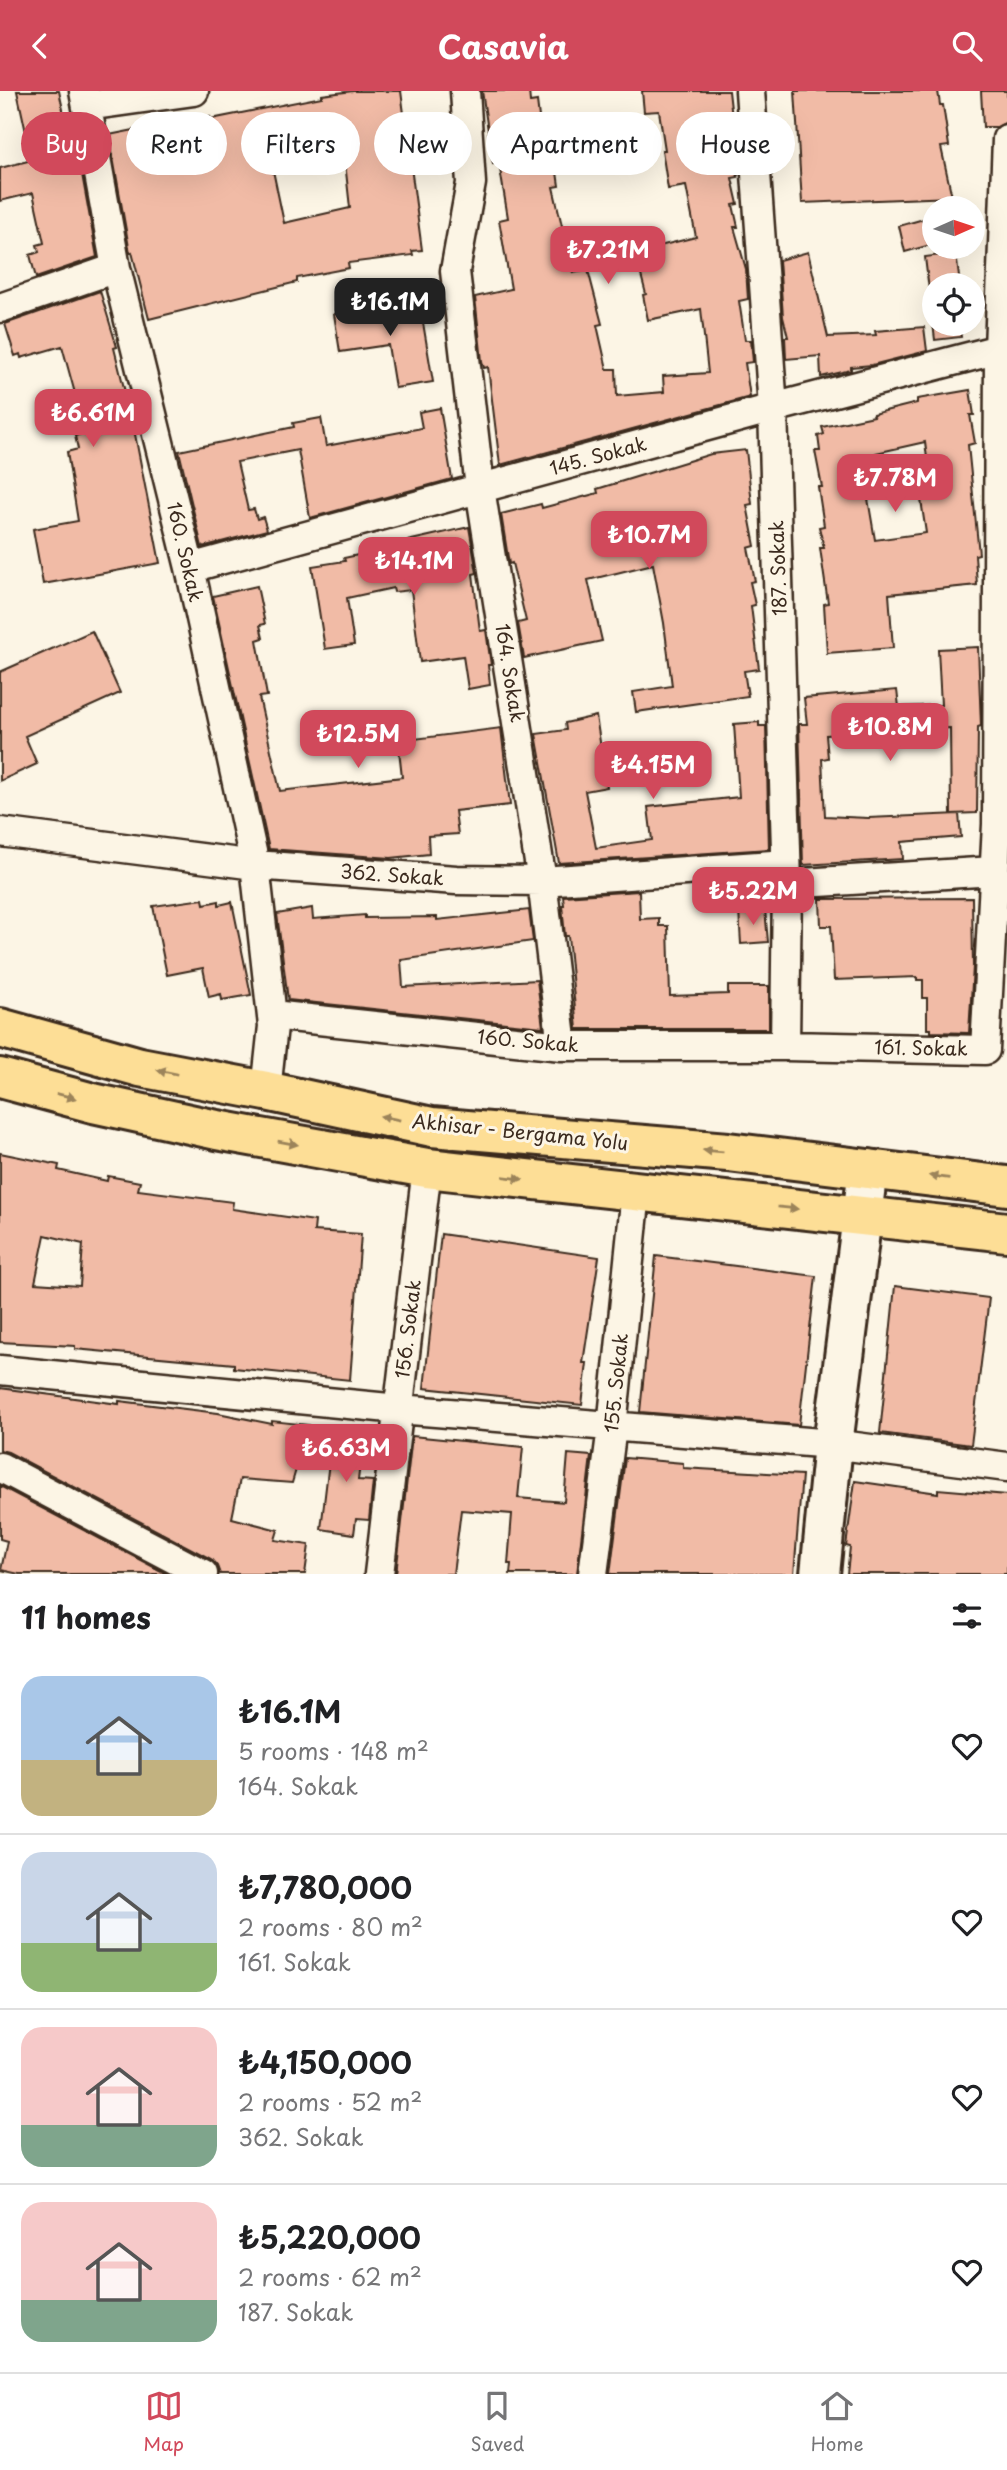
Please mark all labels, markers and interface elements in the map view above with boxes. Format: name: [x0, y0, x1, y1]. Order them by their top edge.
text: Casavia: [438, 22, 569, 70]
icon: back: [21, 27, 59, 65]
icon: search: [948, 27, 986, 65]
chip: Buy: [21, 112, 112, 175]
chip: Rent: [126, 112, 227, 175]
chip: Filters: [241, 112, 360, 175]
chip: New: [374, 112, 472, 175]
chip: Apartment: [486, 112, 662, 175]
chip: House: [676, 112, 795, 175]
north arrow: [922, 196, 985, 259]
map controls: [922, 196, 985, 336]
pin: ₺7.21M: [551, 227, 665, 286]
text: ₺7.21M: [566, 231, 650, 266]
button: locate: [922, 273, 985, 336]
pin: ₺16.1M: [333, 279, 447, 338]
text: ₺16.1M: [350, 283, 430, 318]
pin: ₺6.61M: [36, 389, 150, 449]
text: ₺6.61M: [51, 394, 135, 429]
street label: 145. Sokak: [546, 429, 649, 481]
pin: ₺7.78M: [838, 455, 952, 514]
text: ₺7.78M: [853, 459, 937, 494]
street label: 160. Sokak: [161, 499, 211, 605]
pin: ₺10.7M: [592, 511, 706, 571]
text: ₺10.7M: [607, 516, 691, 551]
street label: 187. Sokak: [761, 520, 793, 616]
pin: ₺14.1M: [357, 538, 471, 597]
text: ₺14.1M: [374, 542, 454, 577]
street label: 164. Sokak: [489, 622, 533, 724]
pin: ₺10.8M: [833, 703, 947, 763]
text: ₺10.8M: [847, 708, 933, 743]
pin: ₺12.5M: [301, 711, 415, 770]
text: ₺12.5M: [316, 715, 400, 750]
pin: ₺4.15M: [596, 741, 710, 801]
text: ₺4.15M: [611, 746, 695, 781]
street label: 362. Sokak: [339, 856, 445, 892]
pin: ₺5.22M: [696, 867, 810, 927]
text: ₺5.22M: [708, 872, 798, 907]
street label: 160. Sokak: [476, 1022, 580, 1058]
street label: 161. Sokak: [874, 1032, 968, 1062]
one-way arrow: [156, 1066, 178, 1077]
one-way arrow: [56, 1091, 77, 1101]
street label: Akhisar - Bergama Yolu: [411, 1106, 629, 1156]
one-way arrow: [379, 1112, 401, 1123]
one-way arrow: [277, 1137, 299, 1148]
one-way arrow: [702, 1145, 724, 1156]
one-way arrow: [502, 1172, 524, 1183]
one-way arrow: [928, 1172, 950, 1183]
one-way arrow: [777, 1202, 799, 1213]
street label: 156. Sokak: [387, 1278, 427, 1380]
street label: 155. Sokak: [596, 1331, 634, 1434]
pin: ₺6.63M: [289, 1425, 403, 1484]
text: ₺6.63M: [301, 1429, 391, 1464]
text: 11 homes: [21, 1594, 151, 1639]
icon: filters: [948, 1597, 986, 1635]
text: ₺16.1M: [238, 1688, 341, 1733]
icon: home: [77, 1704, 161, 1788]
icon: heart: [948, 1727, 986, 1765]
text: 5 rooms · 148 m²: [238, 1733, 429, 1768]
text: 164. Sokak: [238, 1768, 358, 1803]
text: ₺7,780,000: [238, 1864, 412, 1909]
icon: home: [77, 1880, 161, 1964]
icon: heart: [948, 1903, 986, 1941]
text: 2 rooms · 80 m²: [238, 1909, 423, 1944]
text: 161. Sokak: [238, 1944, 351, 1979]
text: ₺4,150,000: [238, 2039, 412, 2084]
icon: home: [77, 2055, 161, 2139]
icon: heart: [948, 2078, 986, 2116]
text: 2 rooms · 52 m²: [238, 2084, 422, 2119]
text: 362. Sokak: [238, 2119, 364, 2154]
text: ₺5,220,000: [238, 2214, 421, 2259]
icon: home: [77, 2230, 161, 2314]
icon: heart: [948, 2253, 986, 2291]
text: 2 rooms · 62 m²: [238, 2259, 422, 2294]
text: 187. Sokak: [238, 2294, 354, 2329]
tab: Map: [143, 2387, 184, 2457]
tab: Saved: [470, 2387, 524, 2457]
tab: Home: [811, 2387, 864, 2457]

